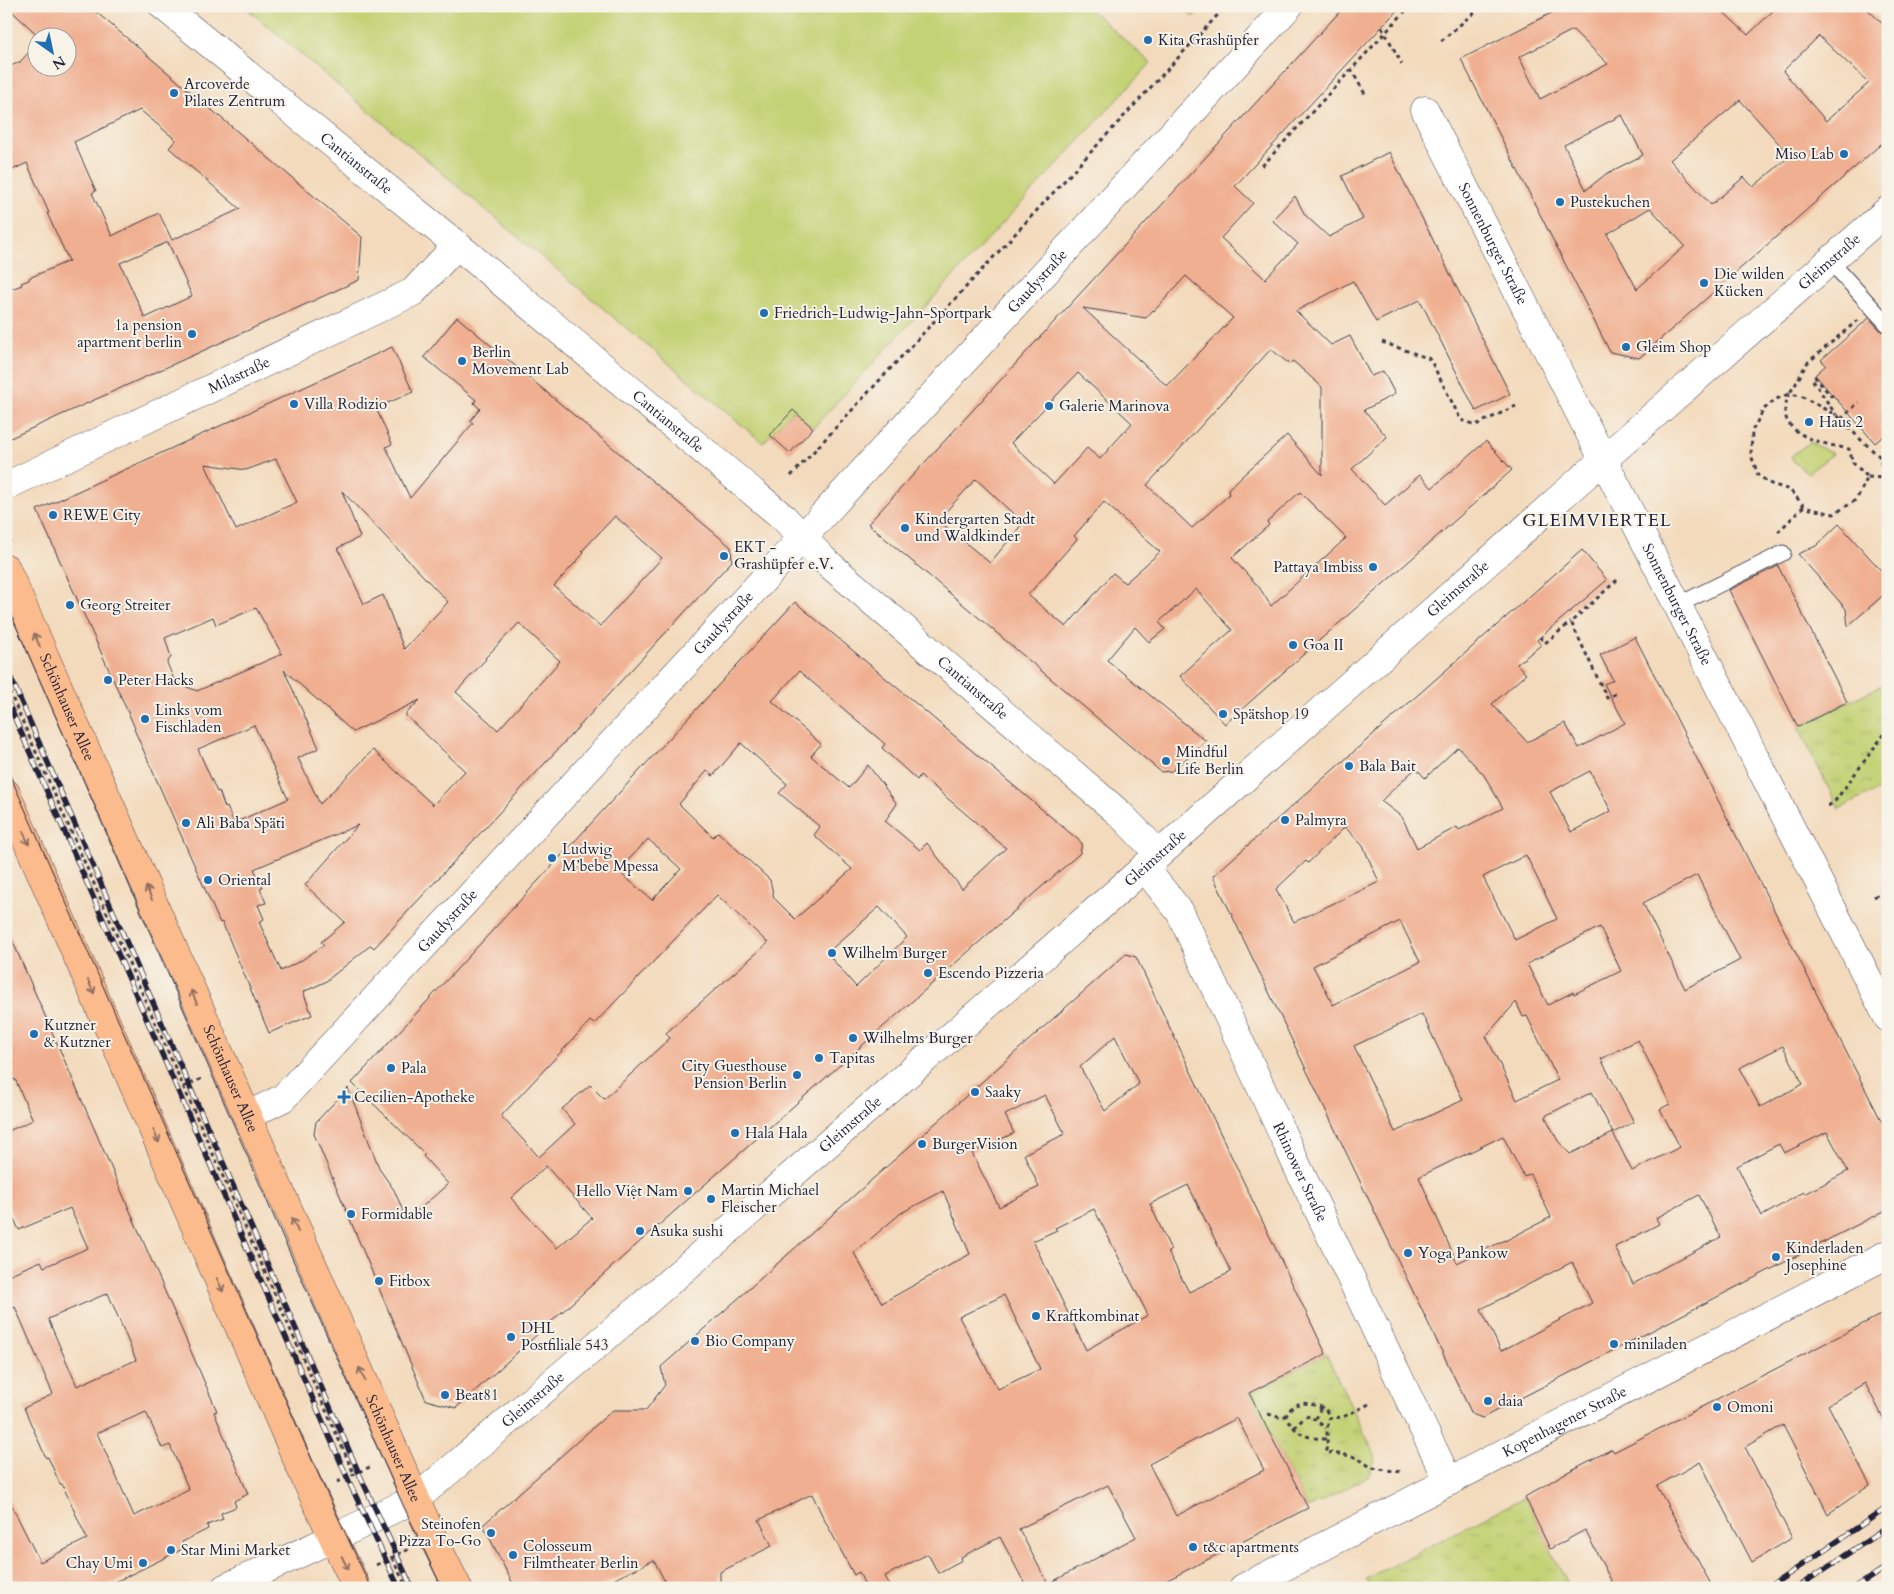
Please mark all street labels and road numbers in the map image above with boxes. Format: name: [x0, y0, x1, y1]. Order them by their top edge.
street label: Cantianstraße: [316, 128, 397, 199]
street label: Sonnenburger Straße: [1454, 179, 1533, 308]
street label: Gleimstraße: [1794, 229, 1865, 294]
street label: Gaudystraße: [1003, 245, 1072, 317]
street label: Milastraße: [205, 352, 273, 398]
street label: Cantianstraße: [628, 385, 709, 457]
street label: Sonnenburger Straße: [1638, 540, 1717, 669]
street label: Gleimstraße: [1422, 556, 1493, 622]
street label: Gaudystraße: [689, 587, 758, 659]
street label: Schönhauser Allee: [35, 650, 100, 764]
street label: Cantianstraße: [933, 651, 1013, 724]
street label: Gleimstraße: [1120, 825, 1191, 891]
street label: Gaudystraße: [413, 884, 482, 957]
street label: Schönhauser Allee: [198, 1022, 263, 1136]
street label: Gleimstraße: [814, 1091, 886, 1157]
street label: Rhinower Straße: [1268, 1119, 1332, 1225]
street label: Gleimstraße: [497, 1367, 569, 1432]
street label: Kopenhagener Straße: [1499, 1381, 1630, 1462]
street label: Schönhauser Allee: [361, 1392, 426, 1506]

